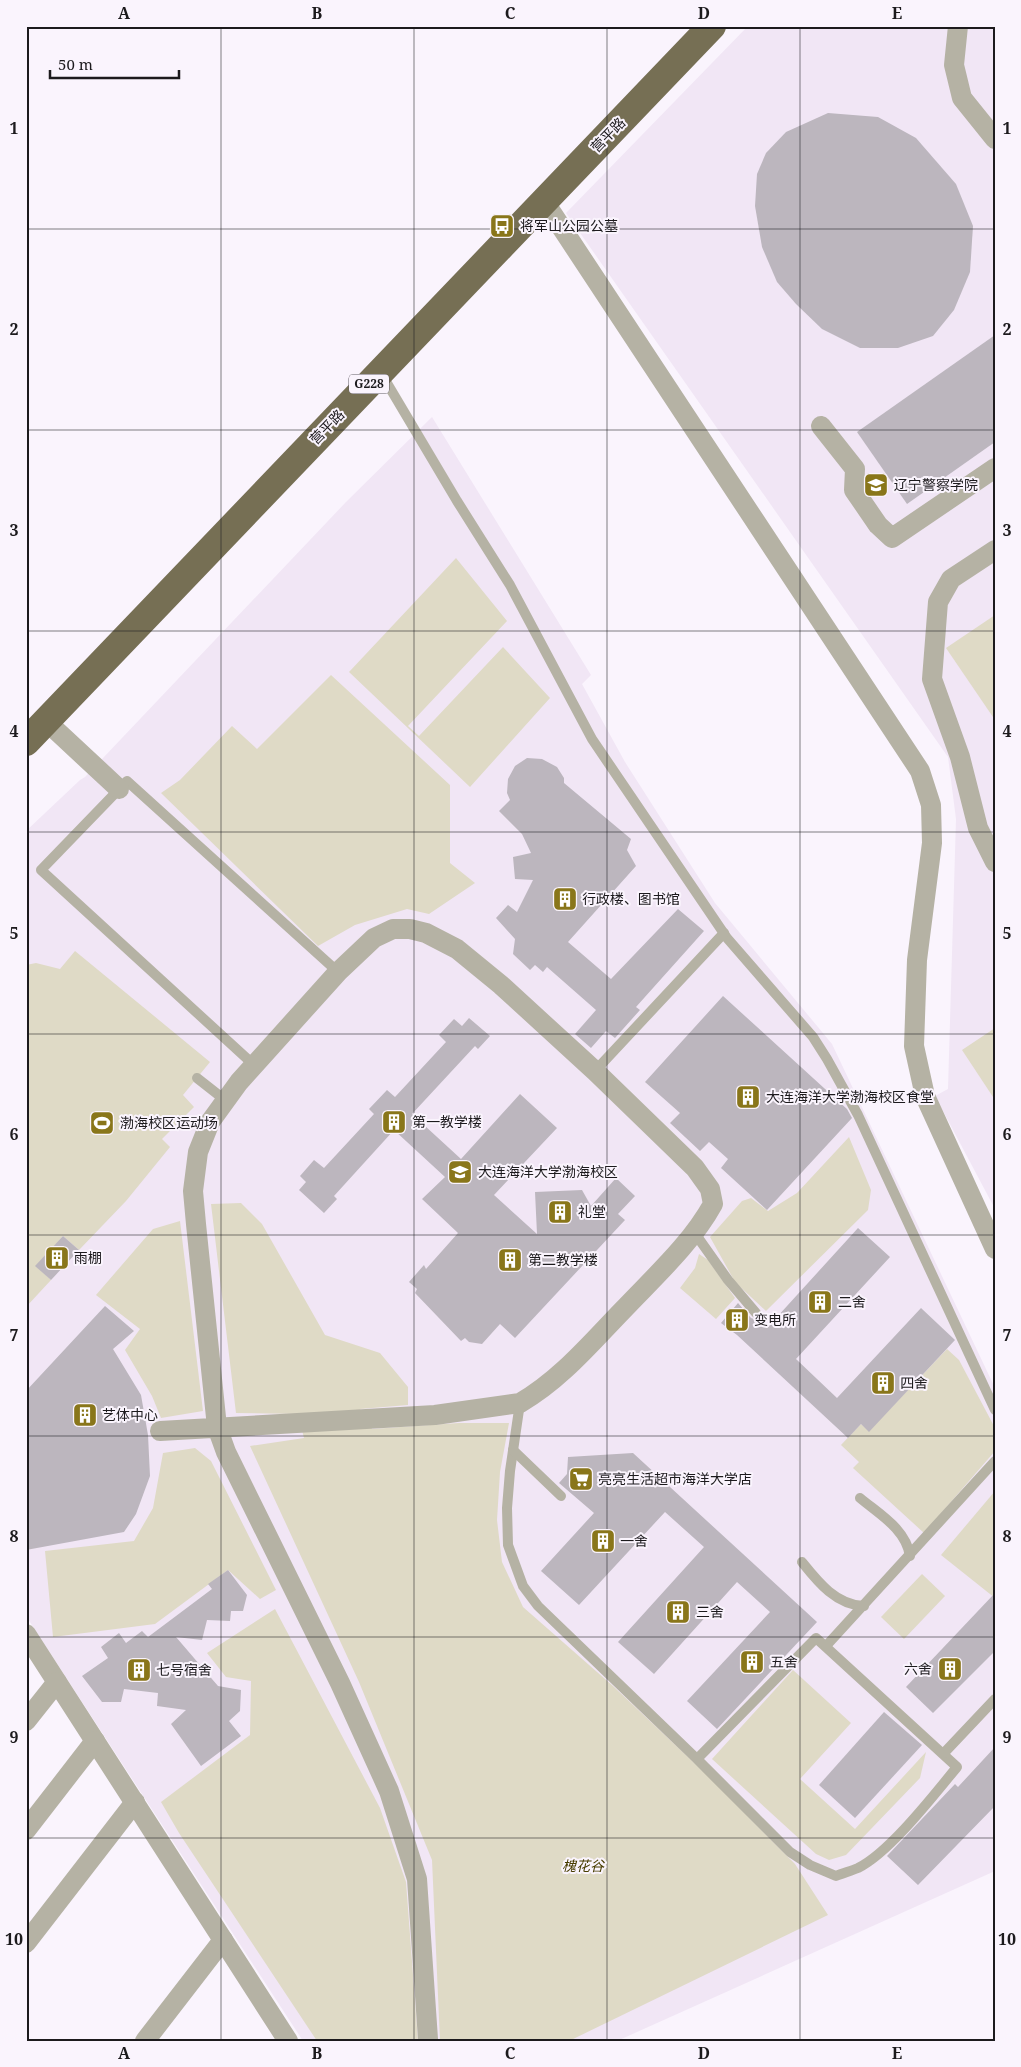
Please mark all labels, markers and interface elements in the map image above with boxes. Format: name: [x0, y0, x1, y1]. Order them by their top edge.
text: A: [118, 2, 131, 24]
text: B: [312, 2, 323, 24]
text: C: [505, 2, 516, 24]
text: D: [698, 2, 710, 24]
text: E: [892, 2, 902, 24]
scale bar: [50, 48, 179, 80]
text: 50 m: [58, 54, 93, 74]
street label: 营平路: [586, 113, 629, 156]
text: 1: [9, 117, 19, 139]
text: 1: [1002, 117, 1012, 139]
bus stop icon: 将军山公园公墓: [489, 213, 515, 239]
place label: 将军山公园公墓: [520, 216, 618, 235]
text: 2: [9, 318, 19, 340]
text: 2: [1002, 318, 1012, 340]
road number: G228: [349, 374, 389, 394]
street label: 营平路: [305, 405, 348, 448]
school or university icon: 辽宁警察学院: [863, 472, 889, 498]
place label: 辽宁警察学院: [894, 475, 978, 494]
text: 3: [9, 519, 19, 541]
text: 3: [1002, 519, 1012, 541]
text: 4: [9, 720, 19, 742]
text: 4: [1002, 720, 1012, 742]
building icon: 行政楼、图书馆: [552, 886, 578, 912]
place label: 行政楼、图书馆: [582, 889, 680, 908]
text: 5: [9, 922, 19, 944]
text: 5: [1002, 922, 1012, 944]
building icon: 大连海洋大学渤海校区食堂: [735, 1084, 761, 1110]
place label: 大连海洋大学渤海校区食堂: [766, 1087, 934, 1106]
building icon: 第一教学楼: [381, 1109, 407, 1135]
sports icon: 渤海校区运动场: [89, 1110, 115, 1136]
place label: 第一教学楼: [412, 1112, 482, 1131]
place label: 渤海校区运动场: [120, 1113, 218, 1132]
text: 6: [9, 1123, 19, 1145]
text: 6: [1002, 1123, 1012, 1145]
school or university icon: 大连海洋大学渤海校区: [447, 1159, 473, 1185]
place label: 大连海洋大学渤海校区: [478, 1162, 618, 1181]
building icon: 礼堂: [547, 1199, 573, 1225]
place label: 礼堂: [578, 1202, 606, 1221]
building icon: 雨棚: [44, 1245, 70, 1271]
building icon: 第二教学楼: [497, 1247, 523, 1273]
place label: 雨棚: [74, 1248, 102, 1267]
place label: 第二教学楼: [528, 1250, 598, 1269]
building icon: 二舍: [807, 1289, 833, 1315]
place label: 二舍: [838, 1292, 866, 1311]
building icon: 变电所: [724, 1307, 750, 1333]
place label: 变电所: [754, 1310, 796, 1329]
text: 7: [9, 1324, 19, 1346]
text: 7: [1002, 1324, 1012, 1346]
building icon: 四舍: [870, 1370, 896, 1396]
place label: 四舍: [900, 1373, 928, 1392]
building icon: 艺体中心: [72, 1402, 98, 1428]
place label: 艺体中心: [102, 1405, 158, 1424]
supermarket icon: 亮亮生活超市海洋大学店: [568, 1466, 594, 1492]
place label: 亮亮生活超市海洋大学店: [598, 1469, 752, 1488]
text: 8: [9, 1525, 19, 1547]
text: 8: [1002, 1525, 1012, 1547]
building icon: 一舍: [590, 1528, 616, 1554]
place label: 一舍: [620, 1531, 648, 1550]
building icon: 三舍: [665, 1599, 691, 1625]
place label: 三舍: [696, 1602, 724, 1621]
building icon: 五舍: [739, 1649, 765, 1675]
place label: 五舍: [770, 1652, 798, 1671]
building icon: 六舍: [937, 1656, 963, 1682]
building icon: 七号宿舍: [126, 1657, 152, 1683]
place label: 六舍: [904, 1659, 932, 1678]
place label: 七号宿舍: [156, 1660, 212, 1679]
text: 9: [9, 1726, 19, 1748]
text: 9: [1002, 1726, 1012, 1748]
park label: 槐花谷: [562, 1856, 606, 1875]
text: 10: [5, 1928, 23, 1950]
text: 10: [998, 1928, 1016, 1950]
text: A: [118, 2042, 131, 2064]
text: B: [312, 2042, 323, 2064]
text: C: [505, 2042, 516, 2064]
text: D: [698, 2042, 710, 2064]
text: E: [892, 2042, 902, 2064]

